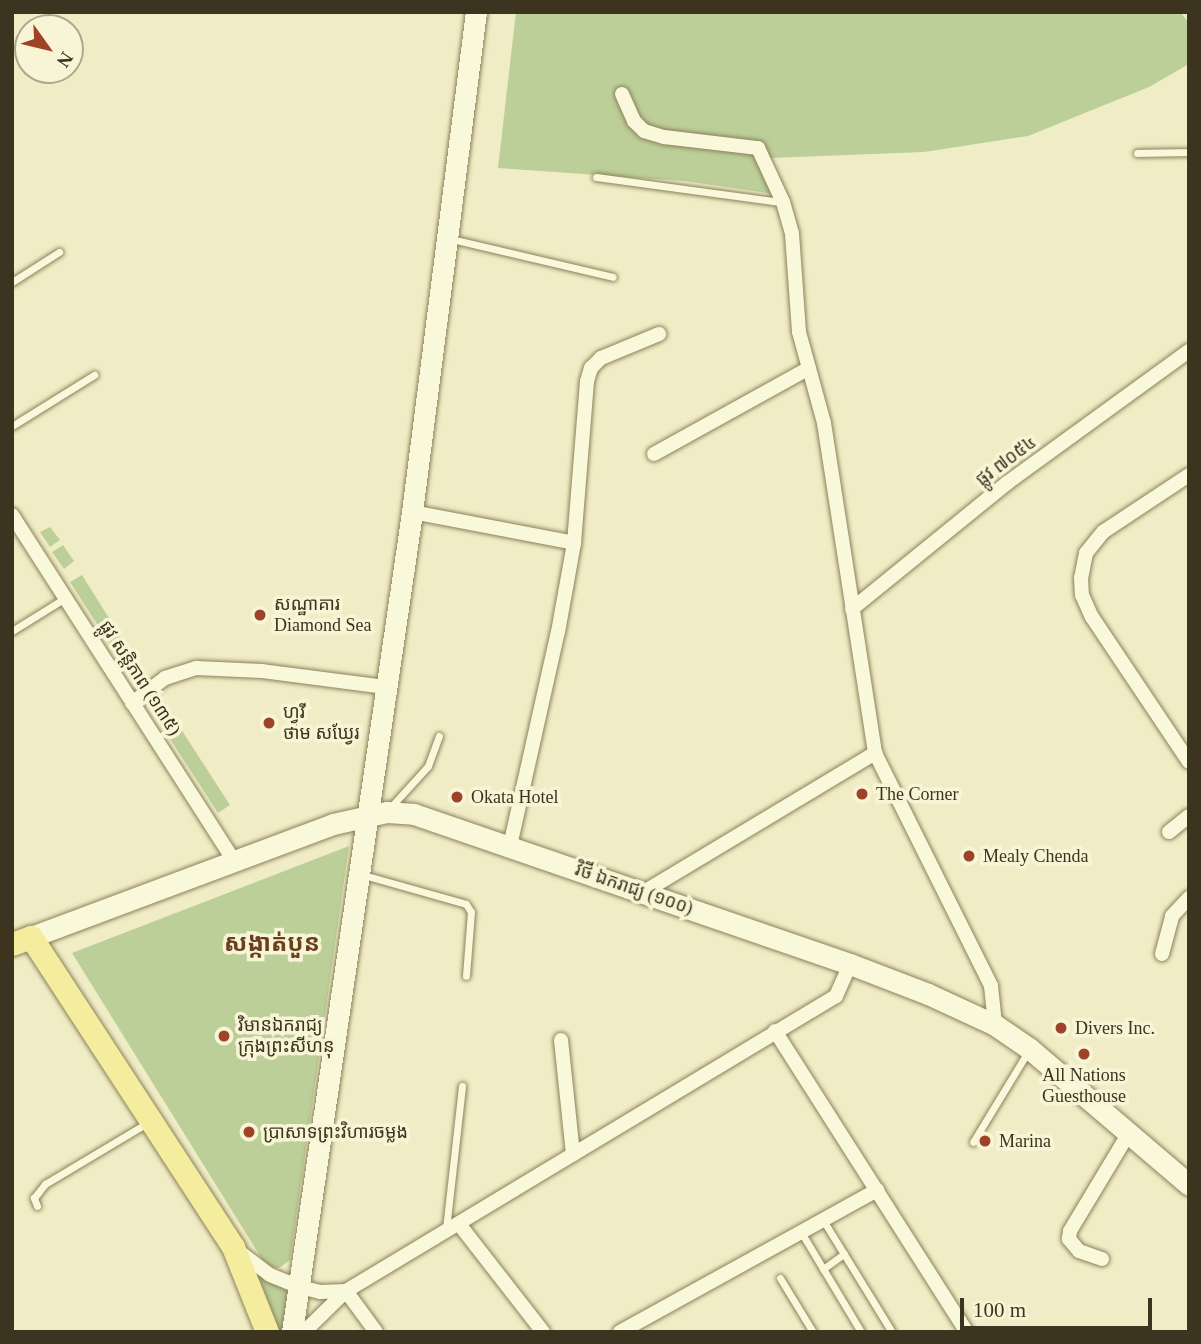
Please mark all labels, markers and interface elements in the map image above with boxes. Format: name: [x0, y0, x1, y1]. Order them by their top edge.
north arrow: [14, 14, 84, 84]
text: N: [53, 48, 78, 71]
street label: ផ្លូវ ៧០៥៤: [971, 431, 1041, 491]
place label: សណ្ឋាគារ Diamond Sea: [274, 594, 371, 636]
marker: សណ្ឋាគារ Diamond Sea: [252, 607, 268, 623]
street label: ផ្លូវ សន្តិភាព (១៣៥): [95, 616, 185, 740]
place label: ហ្វូរី ថាម សឃ្វែរ: [283, 702, 359, 744]
marker: ហ្វូរី ថាម សឃ្វែរ: [261, 715, 277, 731]
place label: The Corner: [876, 783, 958, 805]
place label: Okata Hotel: [471, 786, 558, 808]
marker: The Corner: [854, 786, 870, 802]
marker: Okata Hotel: [449, 789, 465, 805]
place label: Mealy Chenda: [983, 845, 1088, 867]
marker: Mealy Chenda: [961, 848, 977, 864]
street label: វិថី ឯករាជ្យ (១០០): [572, 859, 696, 919]
district label: សង្កាត់បួន: [224, 930, 320, 958]
place label: វិមានឯករាជ្យ ក្រុងព្រះសីហនុ: [238, 1015, 334, 1058]
place label: Divers Inc.: [1075, 1017, 1155, 1039]
marker: Divers Inc.: [1053, 1020, 1069, 1036]
marker: វិមានឯករាជ្យ ក្រុងព្រះសីហនុ: [216, 1028, 232, 1044]
marker: All Nations Guesthouse: [1076, 1046, 1092, 1062]
place label: All Nations Guesthouse: [1042, 1065, 1126, 1108]
place label: ប្រាសាទព្រះវិហារចម្លង: [263, 1121, 408, 1143]
marker: ប្រាសាទព្រះវិហារចម្លង: [241, 1124, 257, 1140]
place label: Marina: [999, 1130, 1051, 1152]
marker: Marina: [977, 1133, 993, 1149]
scale bar: [963, 1284, 1156, 1328]
text: 100 m: [973, 1298, 1026, 1322]

